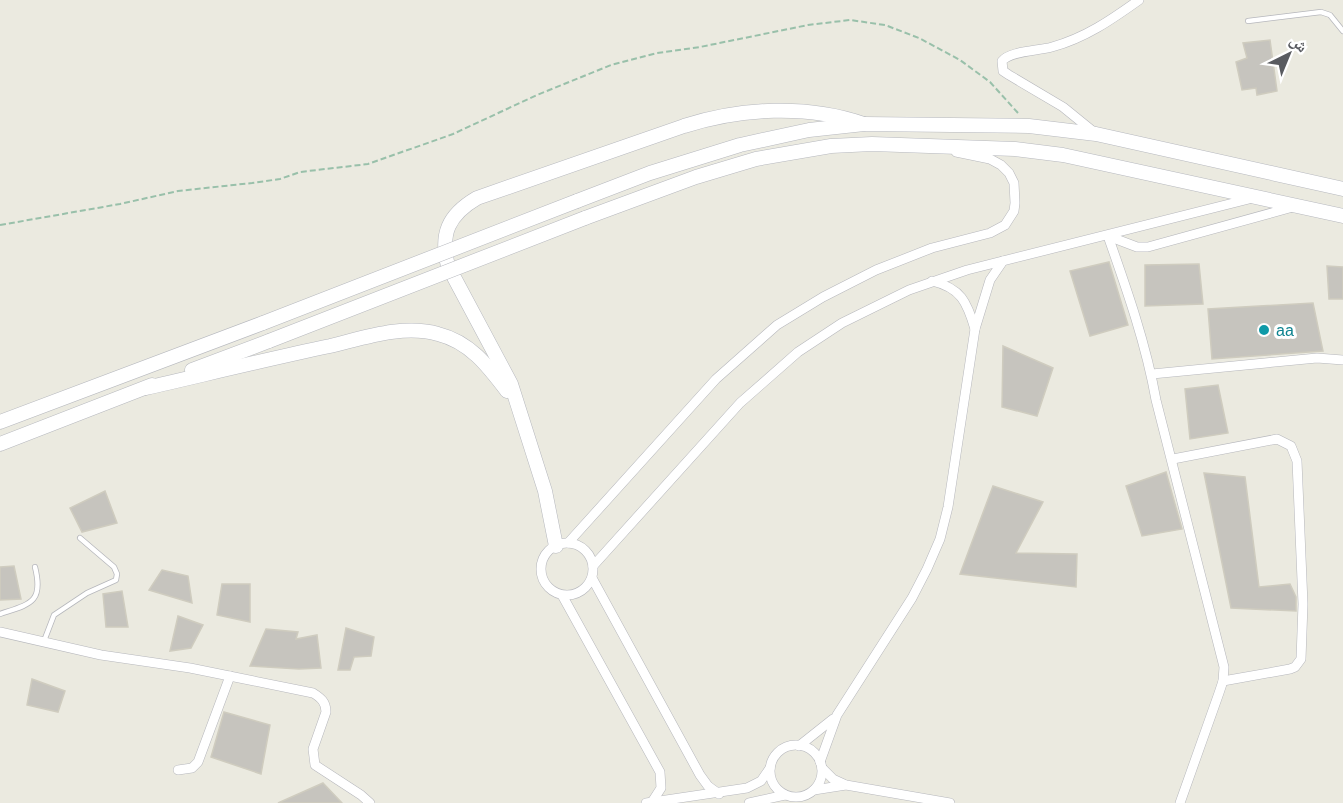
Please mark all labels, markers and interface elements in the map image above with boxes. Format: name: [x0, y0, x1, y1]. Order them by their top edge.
north arrow: [1259, 24, 1319, 84]
text: ش: [1286, 31, 1311, 56]
place label: aa: [1276, 322, 1294, 339]
marker: aa: [1257, 323, 1271, 337]

